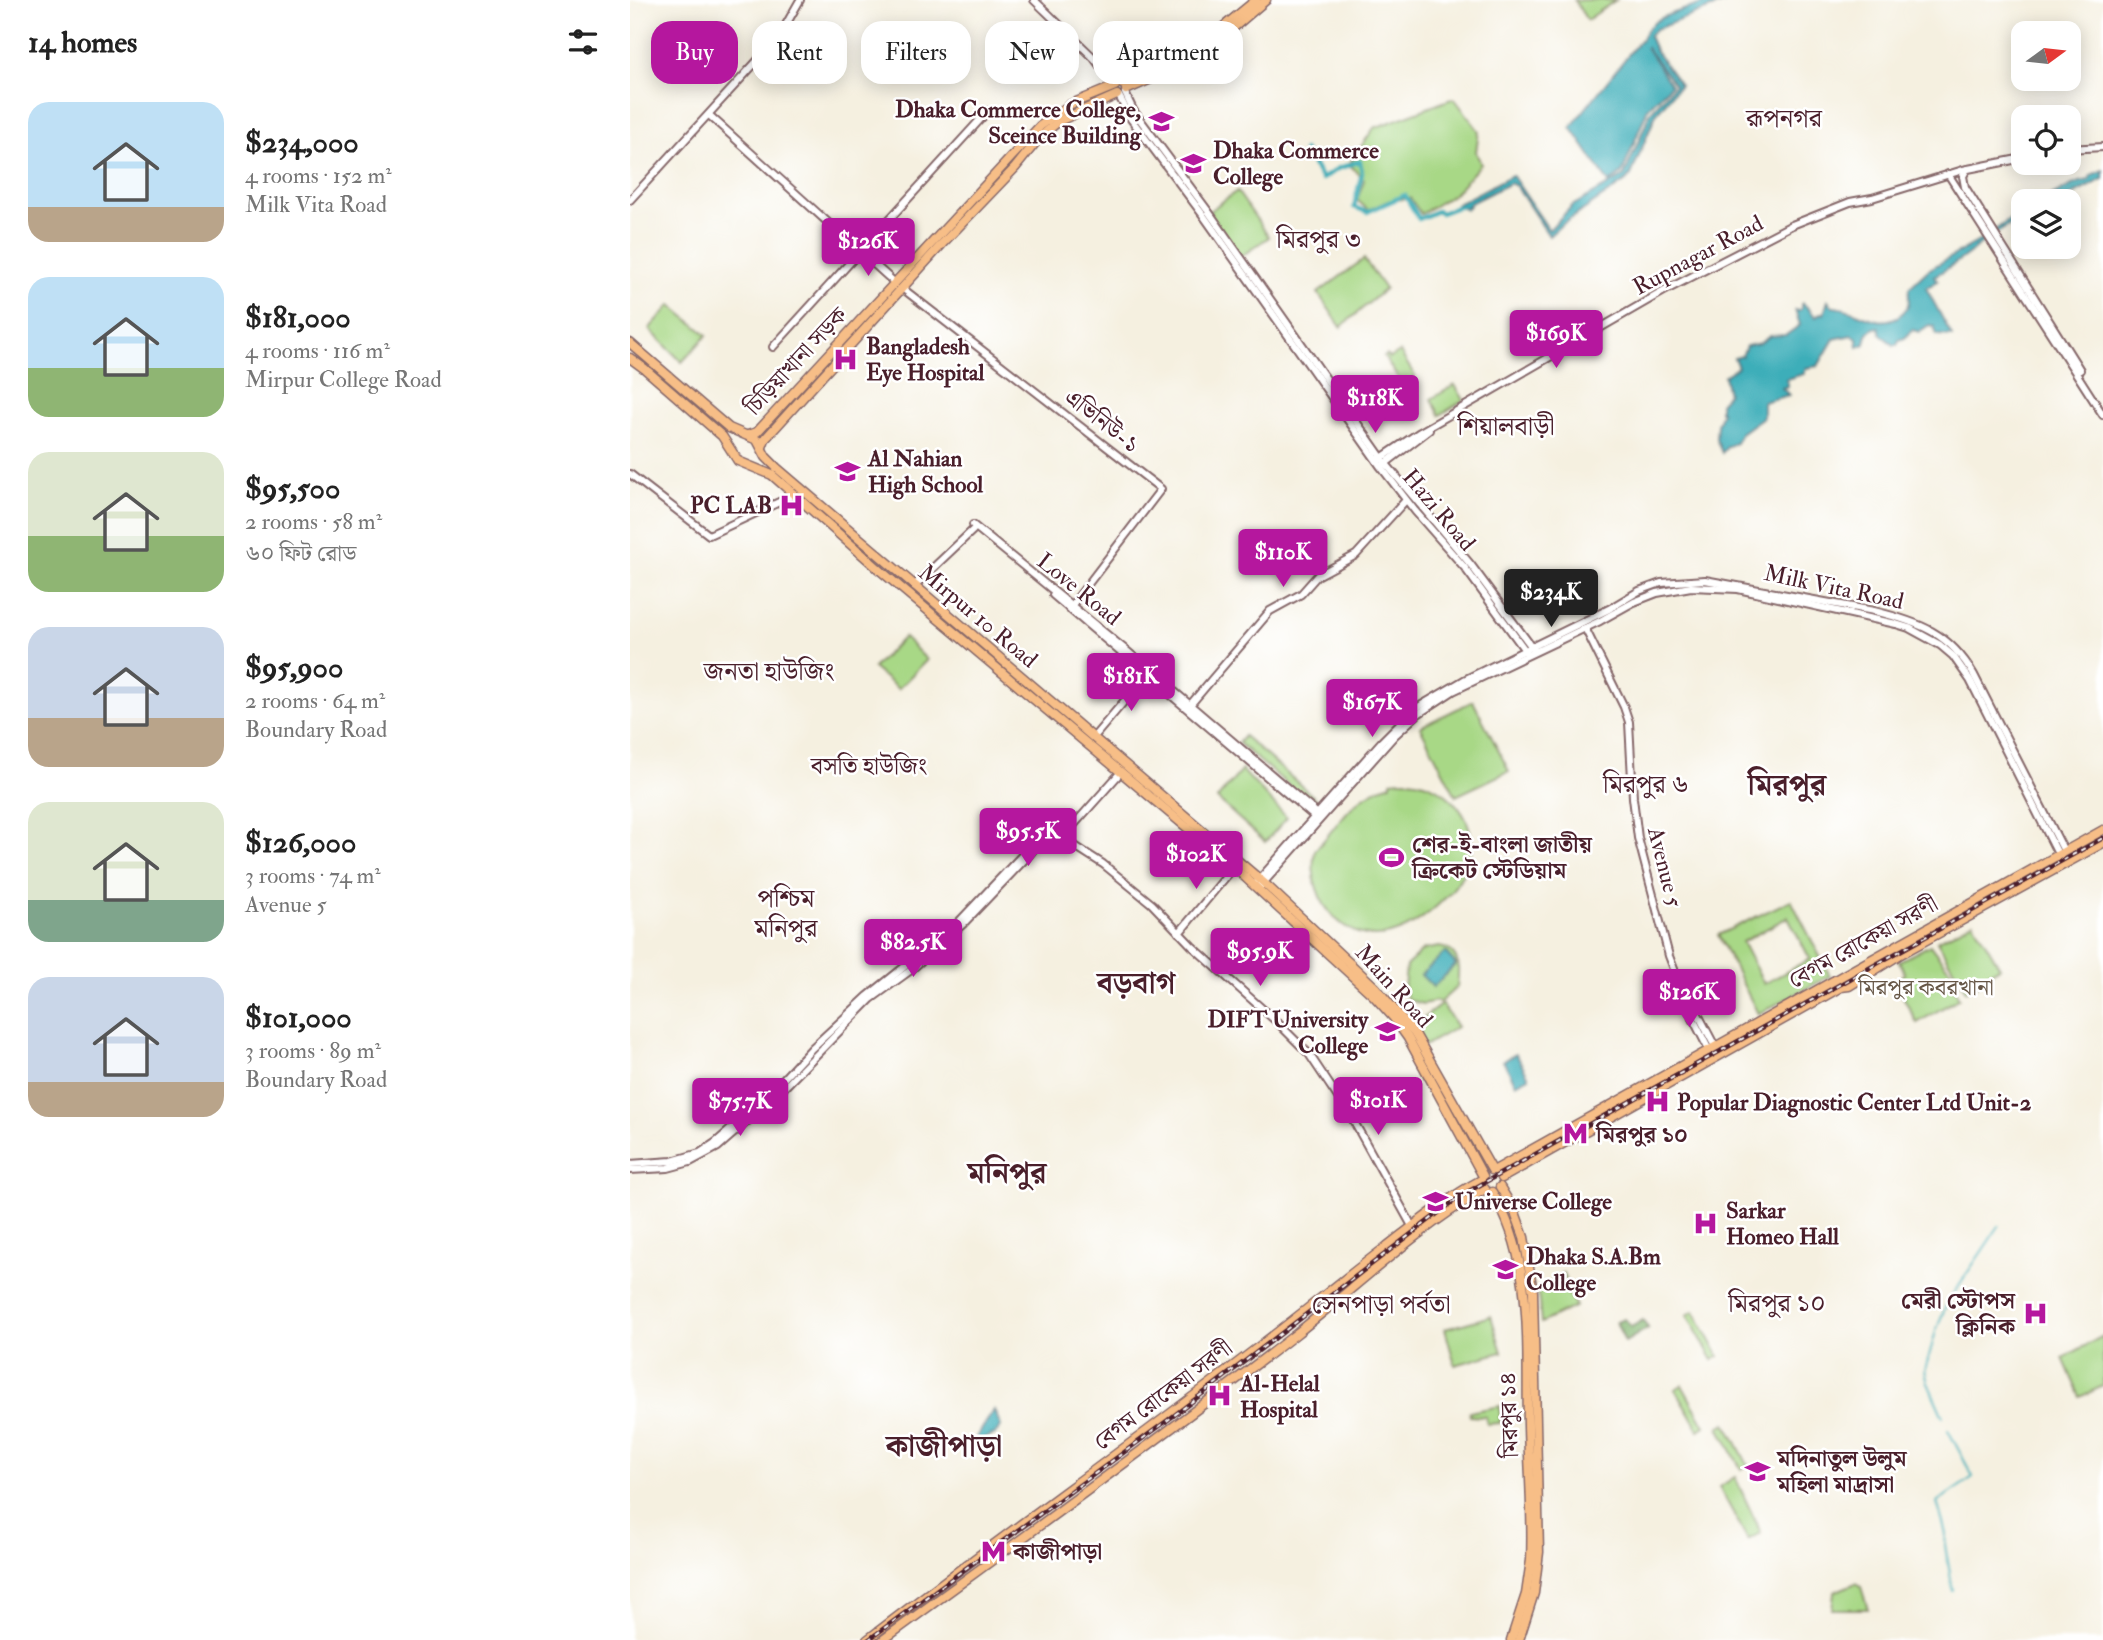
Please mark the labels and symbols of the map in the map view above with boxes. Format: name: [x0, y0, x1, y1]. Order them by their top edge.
north arrow: [2011, 21, 2081, 91]
place label: Dhaka Commerce College, Sceince Building: [895, 95, 1143, 151]
district label: রূপনগর: [1745, 103, 1824, 135]
school or university icon: Dhaka Commerce College, Sceince Building: [1147, 108, 1175, 136]
place label: Dhaka Commerce College: [1213, 136, 1379, 192]
school or university icon: Dhaka Commerce College: [1179, 149, 1207, 177]
street label: Rupnagar Road: [1628, 209, 1769, 302]
pin: $126K: [819, 218, 917, 278]
district label: মিরপুর ৩: [1275, 224, 1362, 256]
street label: চিড়িয়াখানা সড়ক: [738, 300, 854, 422]
pin: $169K: [1507, 310, 1605, 370]
place label: Bangladesh Eye Hospital: [866, 332, 986, 388]
hospital icon: Bangladesh Eye Hospital: [832, 345, 860, 373]
pin: $118K: [1326, 376, 1424, 435]
street label: এভিনিউ-১: [1059, 383, 1145, 459]
district label: শিয়ালবাড়ী: [1457, 411, 1554, 443]
place label: Al Nahian High School: [867, 444, 984, 500]
school or university icon: Al Nahian High School: [834, 457, 862, 485]
street label: Hazi Road: [1396, 463, 1482, 557]
place label: PC LAB: [690, 491, 772, 520]
hospital icon: PC LAB: [778, 491, 806, 519]
pin: $110K: [1234, 530, 1332, 589]
street label: Love Road: [1031, 546, 1127, 632]
street label: Mirpur 10 Road: [912, 558, 1043, 675]
street label: Milk Vita Road: [1761, 558, 1907, 616]
pin: $234K: [1502, 570, 1600, 629]
pin: $181K: [1082, 654, 1180, 713]
district label: জনতা হাউজিং: [703, 656, 834, 688]
pin: $167K: [1323, 680, 1421, 739]
district label: বসতি হাউজিং: [810, 751, 927, 782]
district label: মিরপুর: [1746, 766, 1828, 804]
district label: মিরপুর ৬: [1602, 769, 1689, 801]
pin: $95.5K: [971, 808, 1085, 868]
street label: Avenue 5: [1641, 823, 1689, 910]
place label: শের-ই-বাংলা জাতীয় ক্রিকেট স্টেডিয়াম: [1411, 830, 1594, 885]
pin: $102K: [1147, 832, 1245, 891]
sports icon: শের-ই-বাংলা জাতীয় ক্রিকেট স্টেডিয়াম: [1378, 843, 1406, 871]
district label: পশ্চিম মনিপুর: [753, 883, 819, 945]
street label: বেগম রোকেয়া সরণী: [1783, 889, 1943, 995]
pin: $82.5K: [856, 920, 970, 979]
pin: $95.9K: [1203, 928, 1317, 988]
street label: Main Road: [1349, 938, 1439, 1034]
district label: বড়বাগ: [1095, 965, 1177, 1002]
pin: $126K: [1640, 970, 1738, 1029]
park label: মিরপুর কবরখানা: [1857, 973, 1994, 1002]
place label: DIFT University College: [1208, 1005, 1369, 1061]
school or university icon: DIFT University College: [1374, 1018, 1402, 1046]
pin: $75.7K: [683, 1078, 797, 1138]
pin: $101K: [1329, 1078, 1427, 1137]
hospital icon: Popular Diagnostic Center Ltd Unit-2: [1643, 1088, 1671, 1116]
place label: Popular Diagnostic Center Ltd Unit-2: [1677, 1088, 2032, 1118]
metro station icon: মিরপুর ১০: [1562, 1120, 1590, 1148]
place label: মিরপুর ১০: [1595, 1120, 1688, 1149]
district label: মনিপুর: [965, 1154, 1048, 1192]
school or university icon: Universe College: [1421, 1187, 1449, 1215]
place label: Universe College: [1455, 1187, 1612, 1217]
place label: Sarkar Homeo Hall: [1726, 1196, 1840, 1251]
hospital icon: Sarkar Homeo Hall: [1692, 1209, 1720, 1237]
place label: Dhaka S.A.Bm College: [1526, 1242, 1661, 1298]
school or university icon: Dhaka S.A.Bm College: [1492, 1255, 1520, 1283]
place label: মেরী স্টোপস ক্লিনিক: [1901, 1286, 2016, 1341]
district label: মিরপুর ১০: [1727, 1288, 1826, 1320]
district label: সেনপাড়া পর্বতা: [1311, 1289, 1451, 1321]
hospital icon: মেরী স্টোপস ক্লিনিক: [2021, 1299, 2049, 1327]
street label: বেগম রোকেয়া সরণী: [1088, 1333, 1238, 1457]
place label: Al-Helal Hospital: [1239, 1369, 1321, 1425]
street label: মিরপুর ১৪: [1493, 1372, 1525, 1459]
hospital icon: Al-Helal Hospital: [1206, 1382, 1234, 1410]
district label: কাজীপাড়া: [884, 1427, 1002, 1465]
place label: মদিনাতুল উলুম মহিলা মাদ্রাসা: [1776, 1444, 1908, 1499]
school or university icon: মদিনাতুল উলুম মহিলা মাদ্রাসা: [1743, 1457, 1771, 1485]
metro station icon: কাজীপাড়া: [979, 1537, 1007, 1565]
place label: কাজীপাড়া: [1012, 1537, 1102, 1566]

